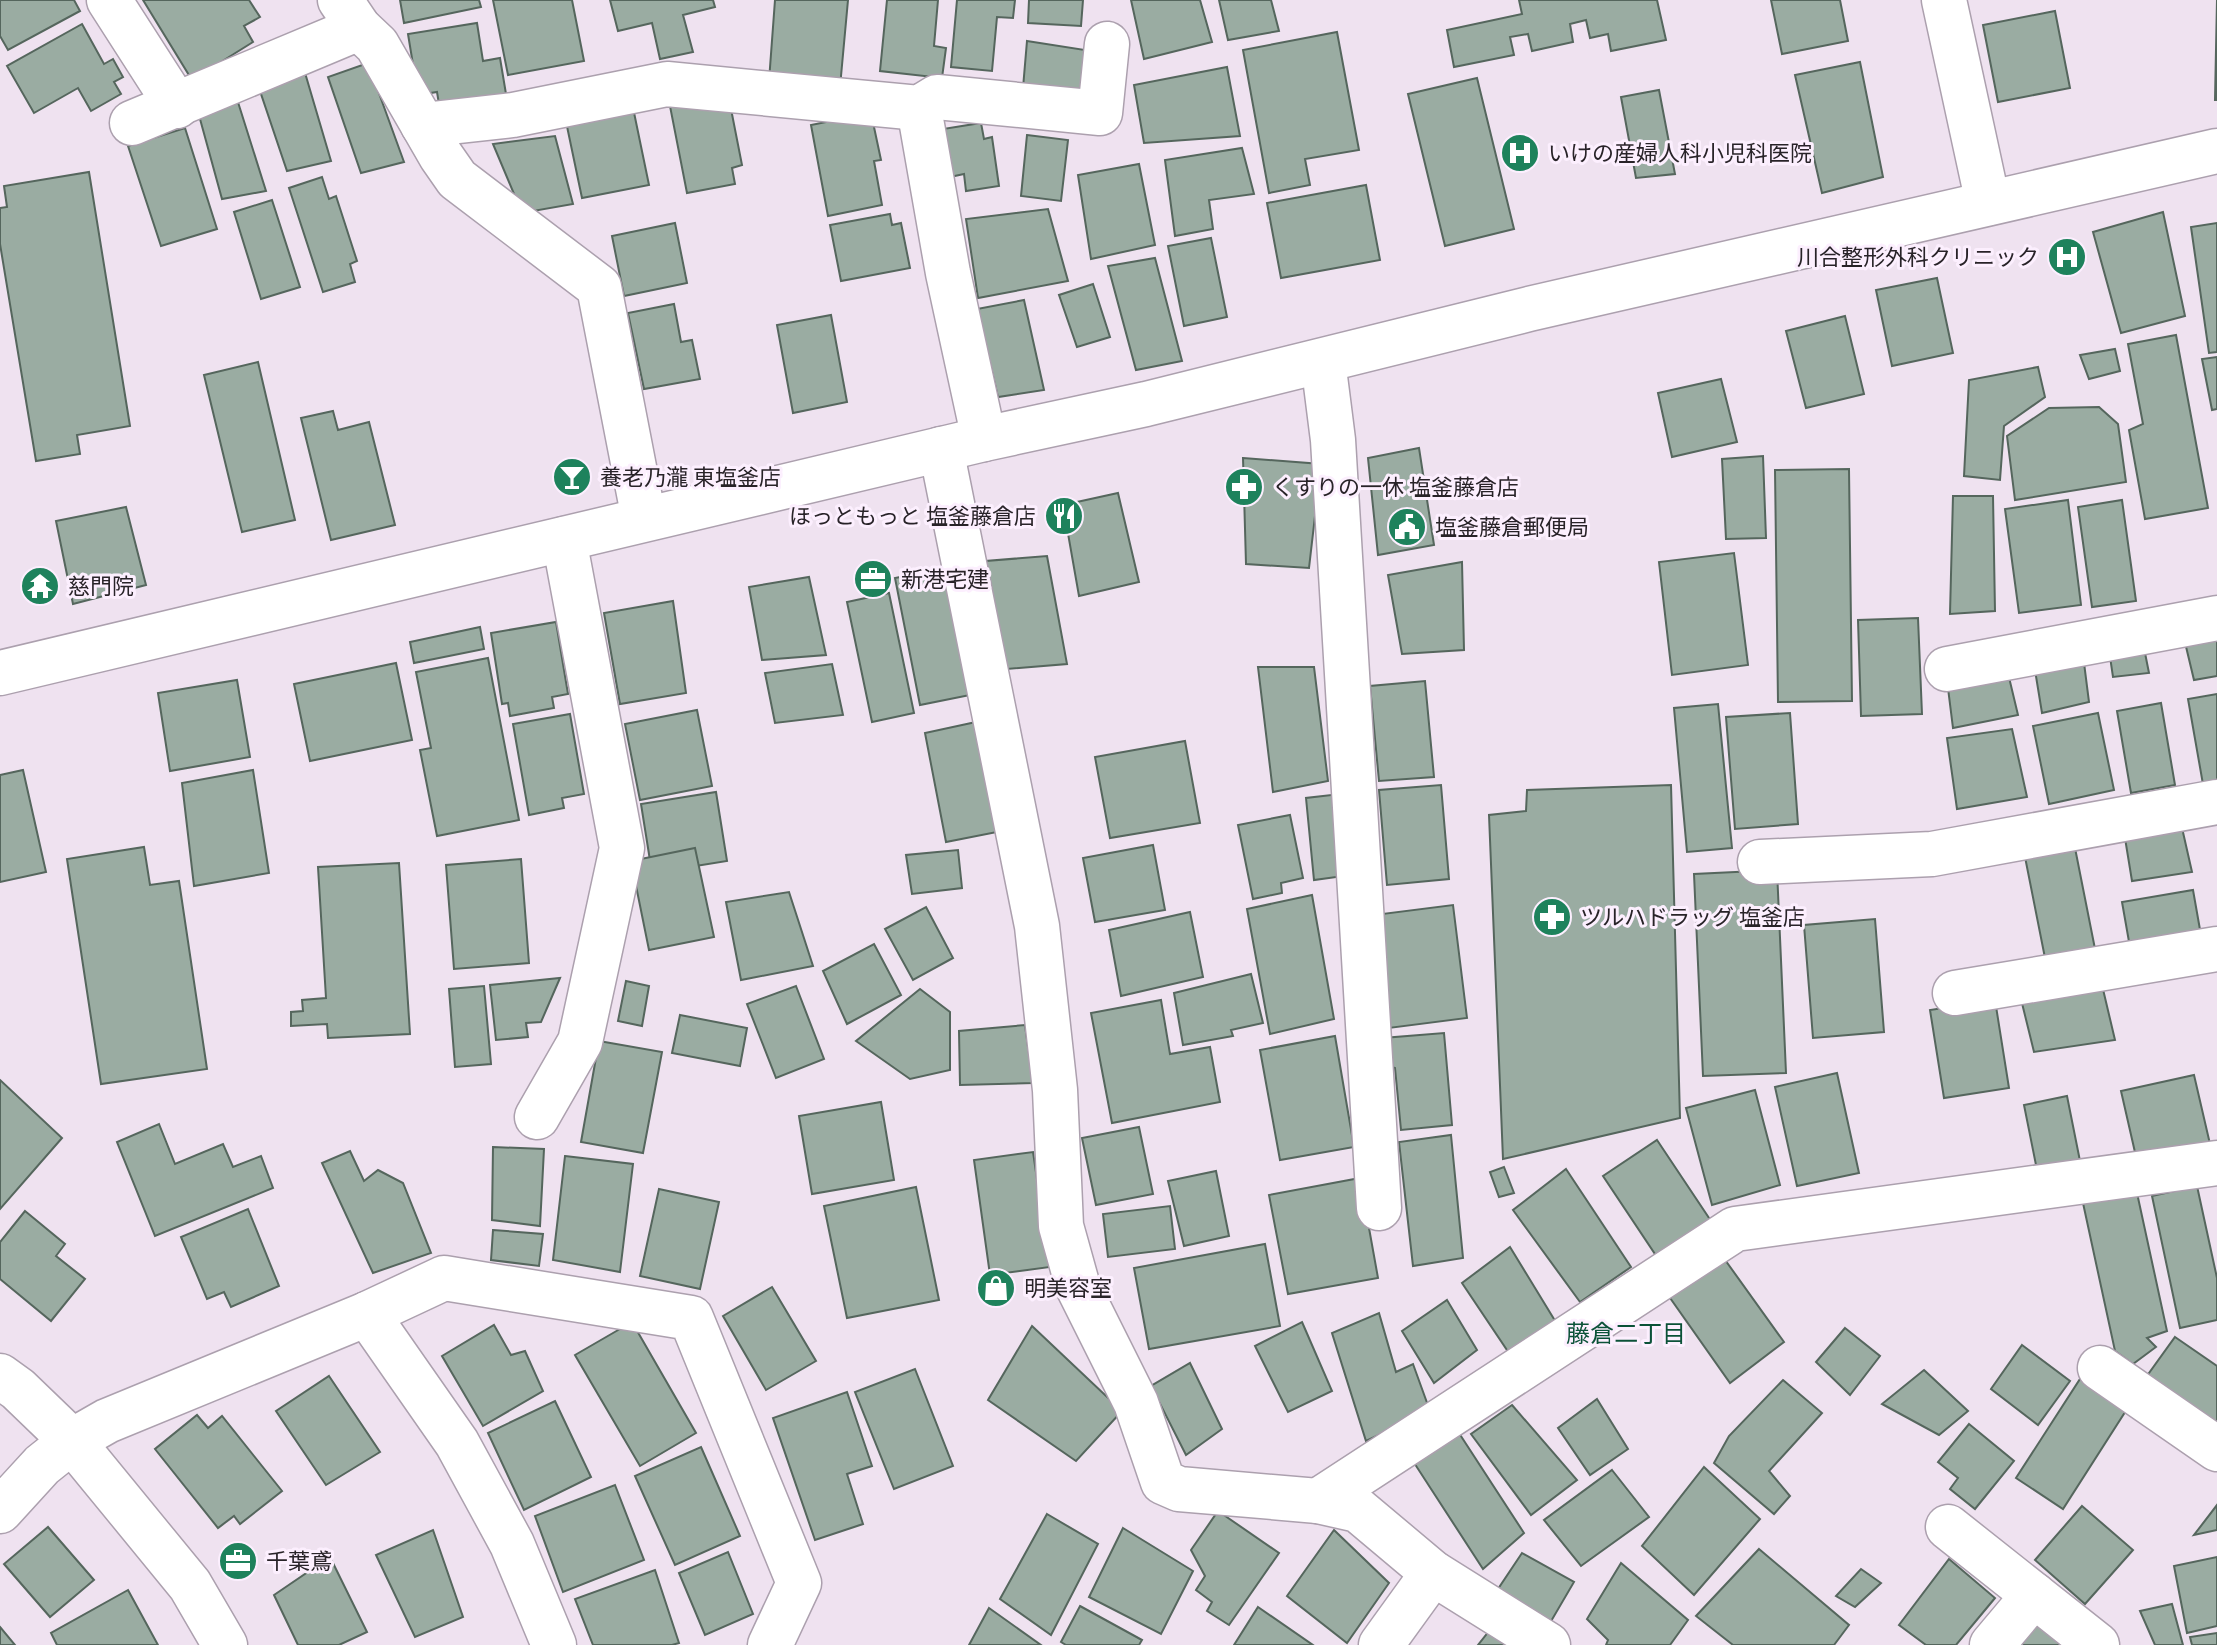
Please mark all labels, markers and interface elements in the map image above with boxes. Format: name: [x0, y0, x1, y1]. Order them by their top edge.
hospital icon: いけの産婦人科小児科医院: [1499, 132, 1541, 174]
place label: いけの産婦人科小児科医院: [1548, 141, 1812, 166]
hospital icon: 川合整形外科クリニック: [2046, 236, 2088, 278]
place label: 川合整形外科クリニック: [1797, 245, 2039, 270]
bar icon: 養老乃瀧 東塩釜店: [551, 456, 593, 498]
place label: 養老乃瀧 東塩釜店: [600, 465, 781, 490]
pharmacy icon: くすりの一休 塩釜藤倉店: [1223, 466, 1265, 508]
place label: くすりの一休 塩釜藤倉店: [1272, 475, 1519, 500]
restaurant icon: ほっともっと 塩釜藤倉店: [1043, 495, 1085, 537]
place label: ほっともっと 塩釜藤倉店: [789, 504, 1036, 529]
public building icon: 塩釜藤倉郵便局: [1386, 506, 1428, 548]
place label: 塩釜藤倉郵便局: [1435, 515, 1589, 540]
office icon: 新港宅建: [852, 558, 894, 600]
temple icon: 慈門院: [19, 565, 61, 607]
place label: 新港宅建: [901, 567, 989, 592]
place label: 慈門院: [68, 574, 134, 599]
pharmacy icon: ツルハドラッグ 塩釜店: [1531, 896, 1573, 938]
place label: ツルハドラッグ 塩釜店: [1580, 905, 1805, 930]
shop icon: 明美容室: [975, 1267, 1017, 1309]
place label: 明美容室: [1024, 1276, 1112, 1301]
district label: 藤倉二丁目: [1566, 1320, 1686, 1348]
office icon: 千葉鳶: [217, 1540, 259, 1582]
place label: 千葉鳶: [266, 1549, 332, 1574]

